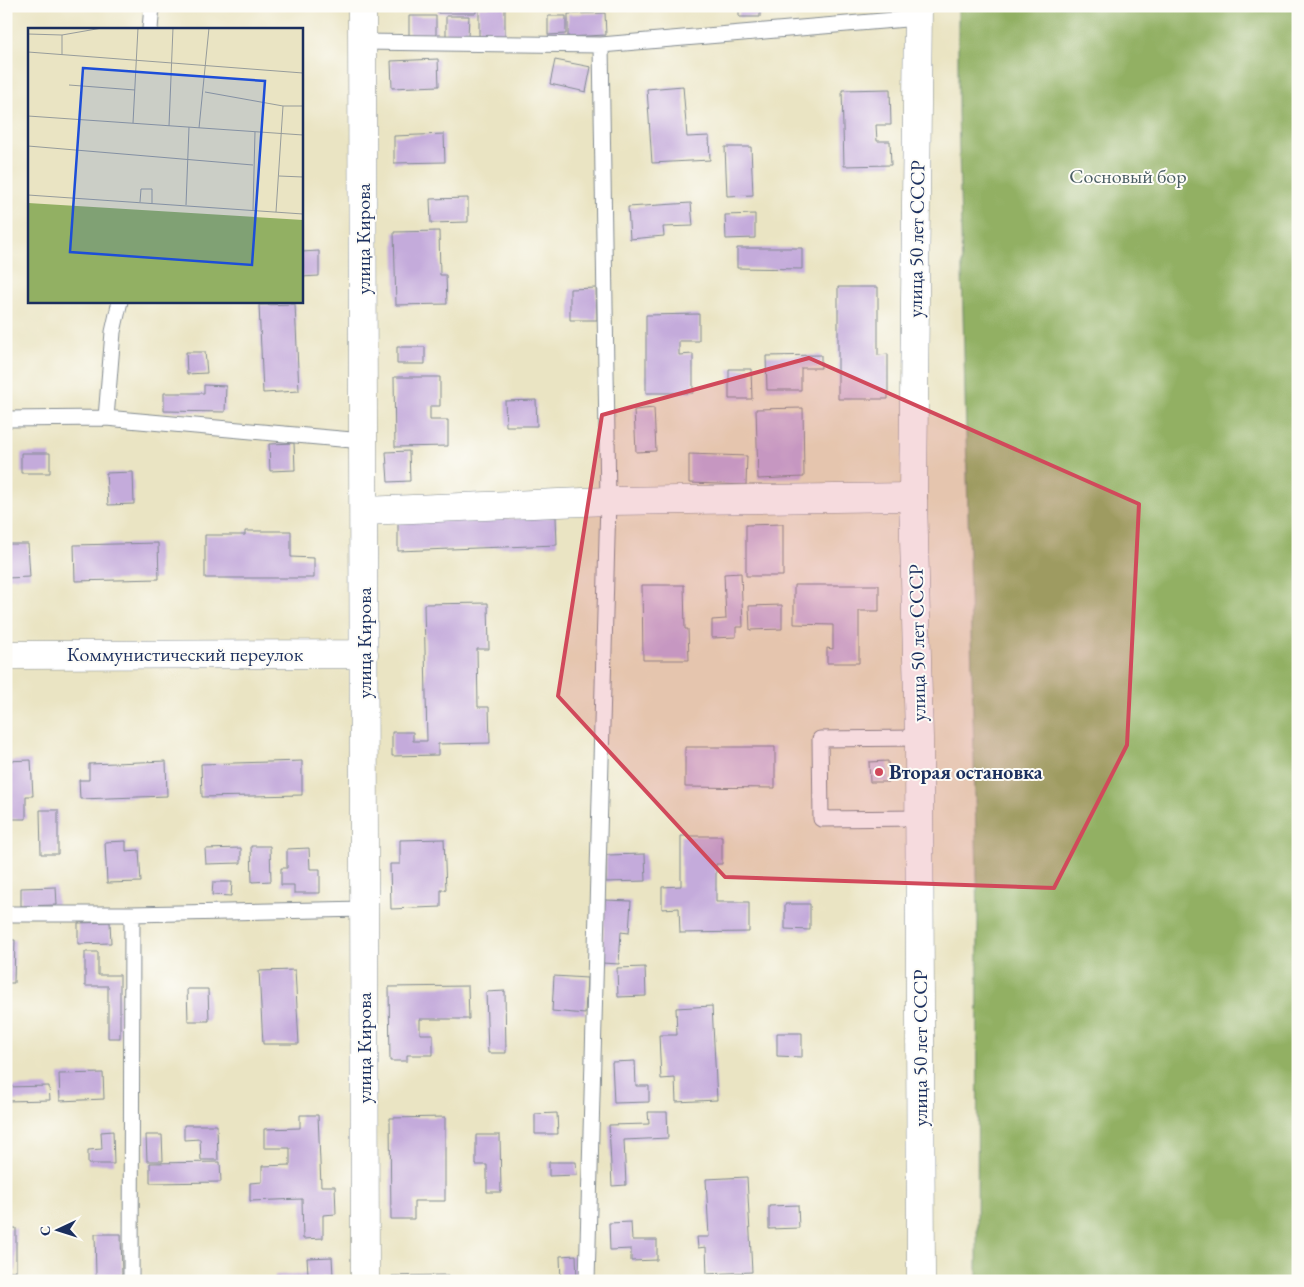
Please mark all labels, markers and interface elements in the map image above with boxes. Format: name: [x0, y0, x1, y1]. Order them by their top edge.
inset map: [28, 28, 302, 302]
street label: улица 50 лет СССР: [902, 160, 930, 318]
park label: Сосновый бор: [1069, 163, 1187, 189]
street label: улица Кирова: [350, 183, 376, 295]
street label: улица 50 лет СССР: [903, 564, 931, 722]
street label: улица Кирова: [351, 587, 377, 699]
street label: Коммунистический переулок: [67, 641, 304, 667]
place label: Вторая остановка: [889, 759, 1043, 785]
marker: Вторая остановка: [873, 766, 885, 778]
street label: улица 50 лет СССР: [907, 969, 933, 1127]
street label: улица Кирова: [351, 992, 377, 1104]
north arrow: [32, 1204, 82, 1254]
text: С: [36, 1225, 54, 1236]

